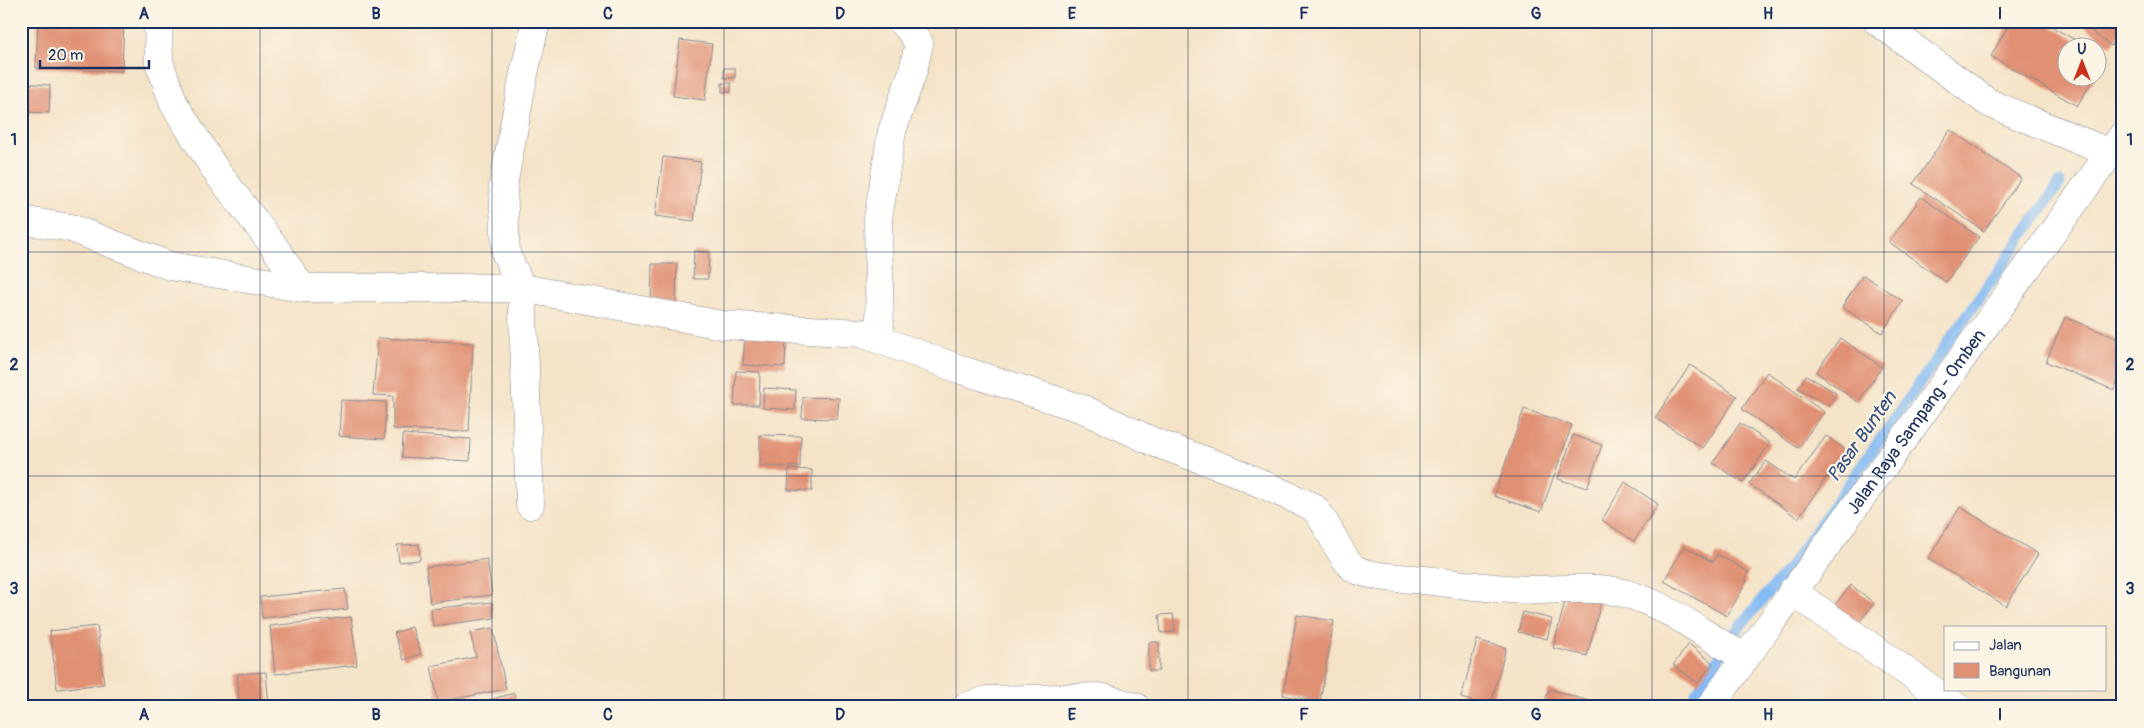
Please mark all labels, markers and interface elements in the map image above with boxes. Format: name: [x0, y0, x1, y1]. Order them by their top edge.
text: A: [139, 4, 150, 24]
text: B: [371, 4, 381, 24]
text: C: [603, 4, 613, 24]
text: D: [835, 4, 845, 24]
text: E: [1068, 4, 1077, 24]
text: F: [1299, 4, 1309, 24]
text: G: [1531, 4, 1542, 24]
text: H: [1763, 4, 1773, 24]
text: I: [1998, 4, 2002, 24]
scale bar: [40, 38, 149, 70]
north arrow: [2056, 38, 2106, 88]
text: U: [2077, 41, 2087, 58]
text: 20 m: [48, 46, 83, 65]
text: 1: [11, 130, 17, 150]
text: 1: [2127, 130, 2133, 150]
street label: Jalan Raya Sampang - Omben: [1842, 325, 1991, 519]
text: 2: [10, 355, 19, 375]
text: 2: [2126, 355, 2135, 375]
water label: Pasar Bunten: [1822, 386, 1902, 486]
text: 3: [10, 579, 19, 599]
text: 3: [2126, 579, 2135, 599]
legend: [1944, 626, 2106, 690]
text: Jalan: [1989, 636, 2022, 655]
text: Bangunan: [1989, 662, 2051, 681]
text: A: [139, 705, 150, 725]
text: B: [371, 705, 381, 725]
text: C: [603, 705, 613, 725]
text: D: [835, 705, 845, 725]
text: E: [1068, 705, 1077, 725]
text: F: [1299, 705, 1309, 725]
text: G: [1531, 705, 1542, 725]
text: H: [1763, 705, 1773, 725]
text: I: [1998, 705, 2002, 725]

